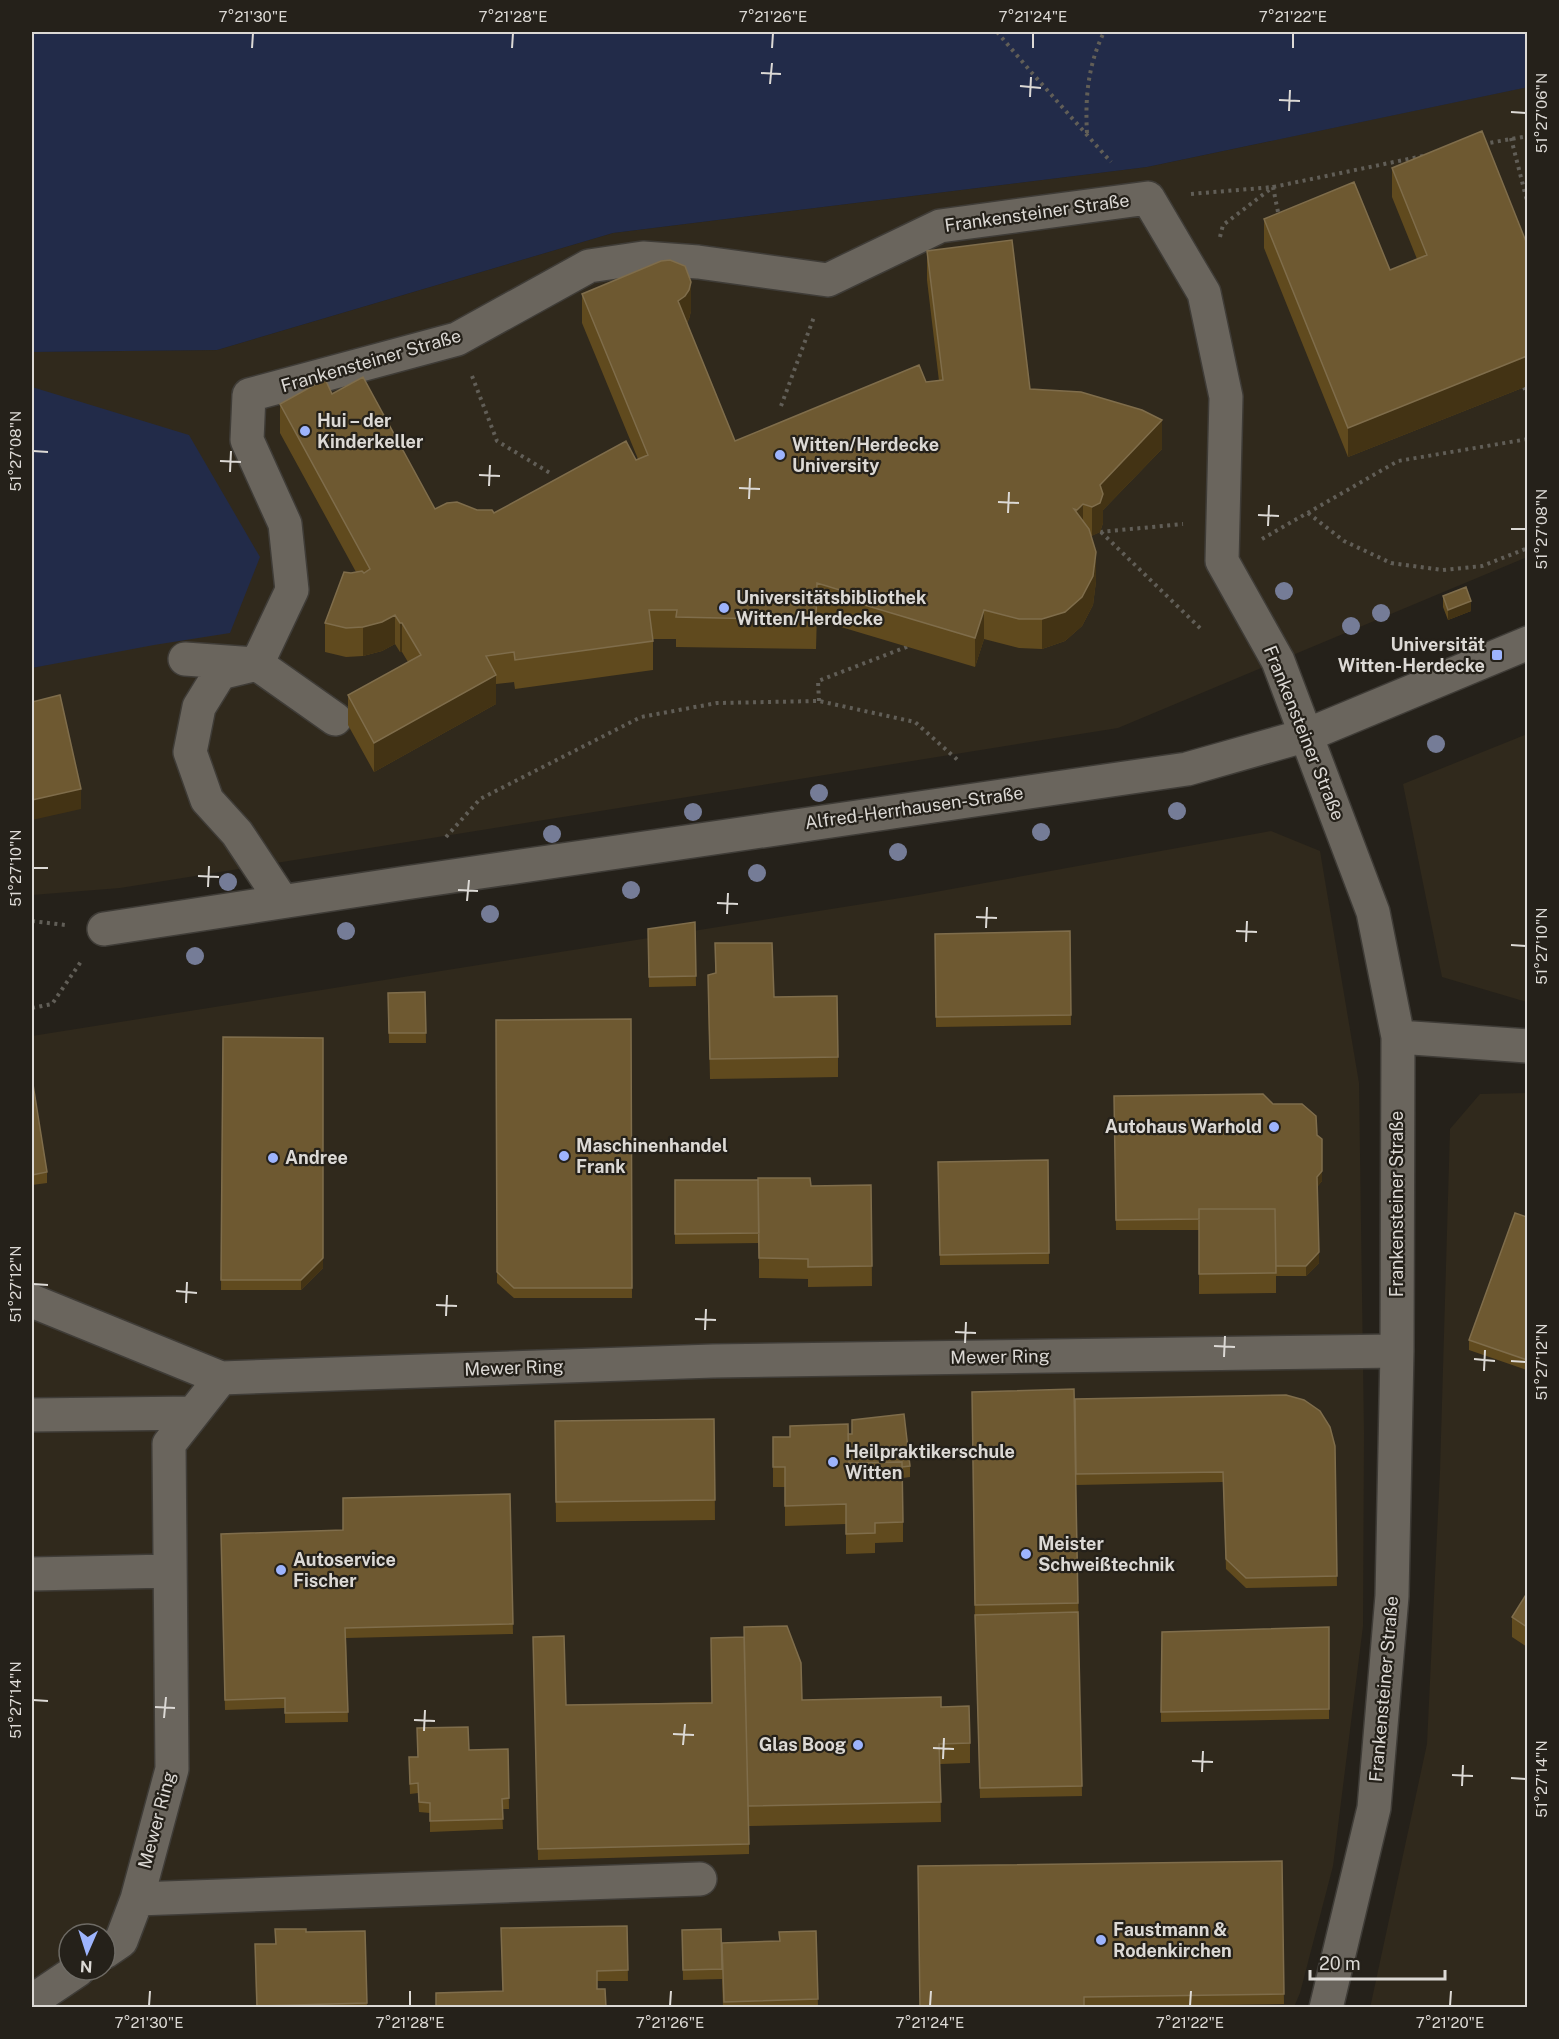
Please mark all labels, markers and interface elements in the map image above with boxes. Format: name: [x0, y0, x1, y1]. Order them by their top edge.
text: 7°21'30"E: [219, 8, 287, 25]
text: 7°21'28"E: [478, 8, 548, 25]
text: 7°21'26"E: [739, 8, 807, 25]
text: 7°21'24"E: [999, 8, 1067, 25]
text: 7°21'22"E: [1259, 8, 1327, 25]
text: 51°27'06"N: [1533, 73, 1550, 153]
street label: Frankensteiner Straße: [943, 189, 1131, 236]
street label: Frankensteiner Straße: [278, 325, 463, 396]
place label: Hui – der Kinderkeller: [317, 410, 424, 452]
text: 51°27'08"N: [7, 411, 24, 491]
marker: Hui – der Kinderkeller: [298, 424, 312, 438]
place label: Witten/Herdecke University: [792, 434, 939, 476]
marker: Witten/Herdecke University: [773, 448, 787, 462]
text: 51°27'08"N: [1533, 489, 1550, 569]
place label: Universitätsbibliothek Witten/Herdecke: [736, 587, 927, 629]
marker: Universitätsbibliothek Witten/Herdecke: [717, 601, 731, 615]
place label: Universität Witten-Herdecke: [1338, 634, 1485, 676]
street label: Frankensteiner Straße: [1260, 642, 1349, 823]
marker: Universität Witten-Herdecke: [1490, 648, 1504, 662]
street label: Alfred-Herrhausen-Straße: [803, 782, 1025, 833]
text: 51°27'10"N: [7, 829, 24, 907]
text: 51°27'10"N: [1533, 907, 1550, 985]
street label: Frankensteiner Straße: [1386, 1111, 1407, 1297]
place label: Autohaus Warhold: [1105, 1116, 1262, 1137]
marker: Autohaus Warhold: [1267, 1120, 1281, 1134]
place label: Maschinenhandel Frank: [576, 1135, 728, 1177]
place label: Andree: [285, 1147, 348, 1168]
marker: Maschinenhandel Frank: [557, 1149, 571, 1163]
marker: Andree: [266, 1151, 280, 1165]
text: 51°27'12"N: [7, 1245, 24, 1323]
text: 51°27'12"N: [1533, 1323, 1550, 1401]
street label: Mewer Ring: [950, 1345, 1050, 1368]
street label: Mewer Ring: [464, 1355, 564, 1380]
place label: Heilpraktikerschule Witten: [845, 1441, 1015, 1483]
marker: Heilpraktikerschule Witten: [826, 1455, 840, 1469]
place label: Meister Schweißtechnik: [1038, 1533, 1175, 1575]
marker: Meister Schweißtechnik: [1019, 1547, 1033, 1561]
place label: Autoservice Fischer: [293, 1549, 396, 1591]
marker: Autoservice Fischer: [274, 1563, 288, 1577]
street label: Frankensteiner Straße: [1365, 1595, 1402, 1783]
text: 51°27'14"N: [7, 1661, 24, 1739]
place label: Glas Boog: [759, 1734, 846, 1755]
marker: Glas Boog: [851, 1738, 865, 1752]
text: 51°27'14"N: [1533, 1740, 1550, 1818]
street label: Mewer Ring: [133, 1769, 180, 1871]
place label: Faustmann & Rodenkirchen: [1113, 1919, 1232, 1961]
north arrow: [57, 1922, 117, 1982]
marker: Faustmann & Rodenkirchen: [1094, 1933, 1108, 1947]
scale bar: [1310, 1943, 1445, 1981]
text: 20 m: [1319, 1953, 1361, 1974]
text: N: [79, 1957, 93, 1976]
text: 7°21'30"E: [115, 2014, 183, 2031]
text: 7°21'28"E: [375, 2014, 445, 2031]
text: 7°21'26"E: [636, 2014, 704, 2031]
text: 7°21'24"E: [896, 2014, 964, 2031]
text: 7°21'22"E: [1156, 2014, 1224, 2031]
text: 7°21'20"E: [1416, 2014, 1484, 2031]

